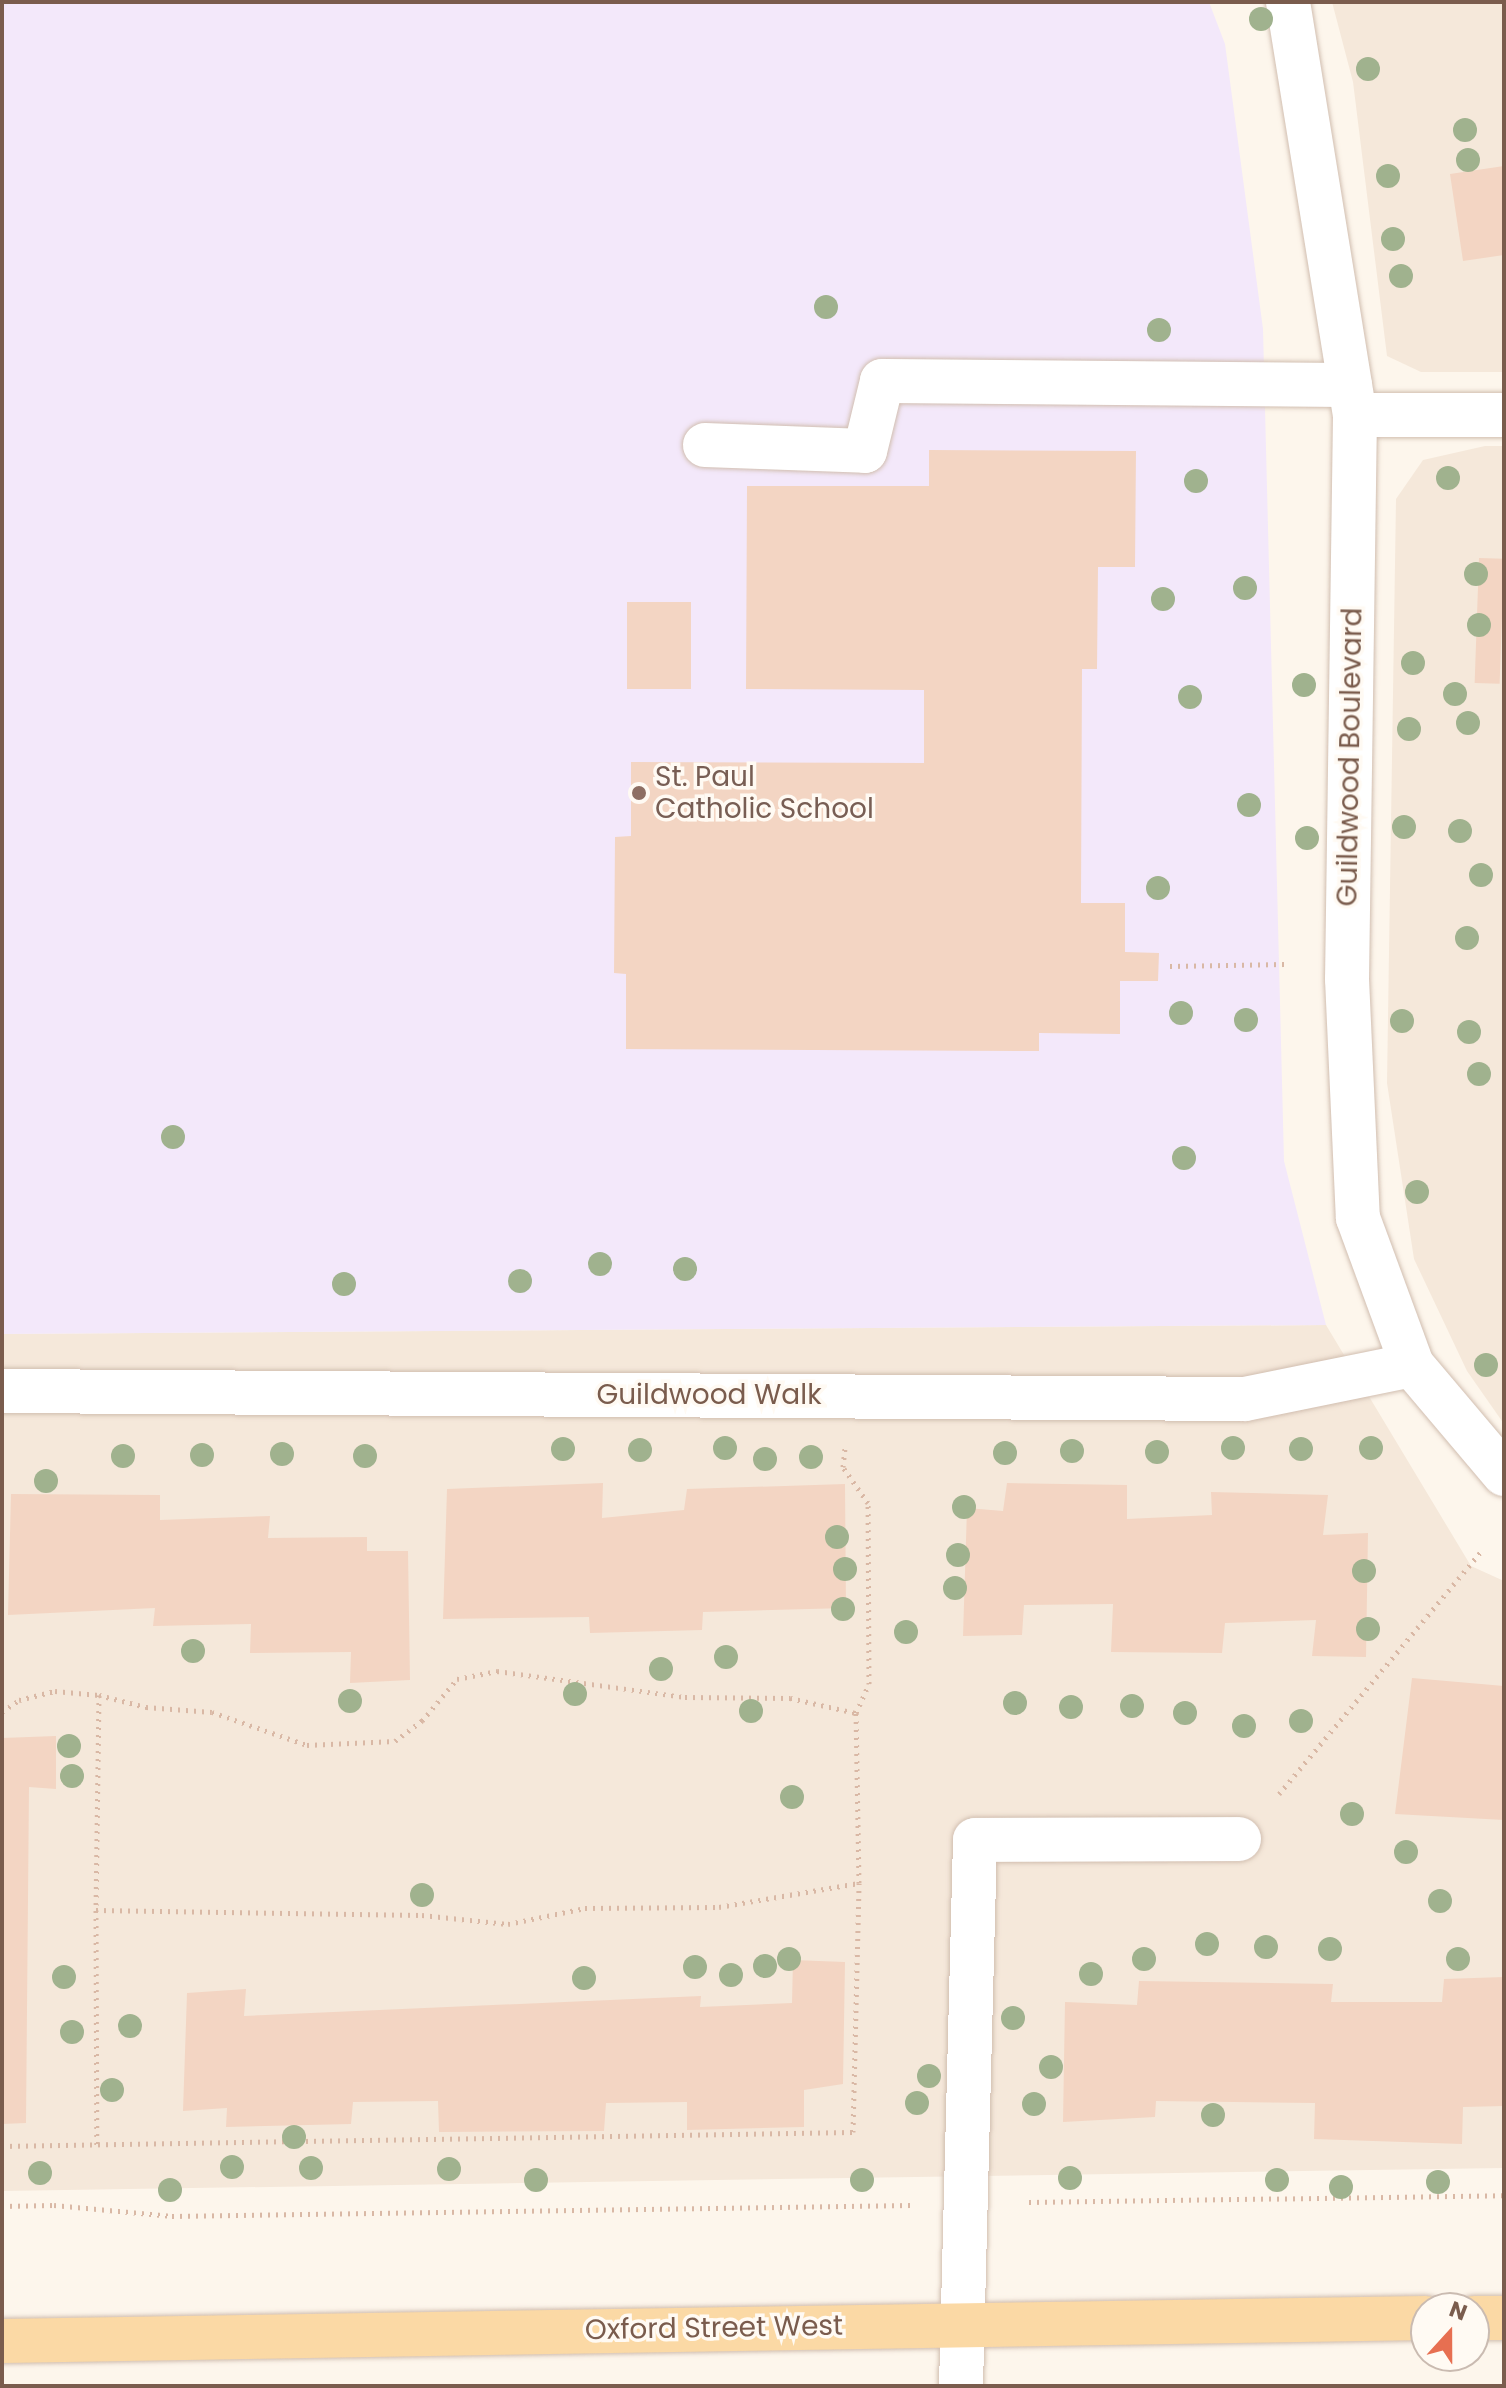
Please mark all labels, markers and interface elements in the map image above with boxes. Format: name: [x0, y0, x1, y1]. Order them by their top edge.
street label: Guildwood Boulevard: [1331, 607, 1369, 907]
place label: St. Paul Catholic School: [655, 760, 874, 826]
marker: St. Paul Catholic School: [630, 784, 648, 802]
street label: Guildwood Walk: [596, 1378, 822, 1412]
north arrow: [1410, 2292, 1490, 2372]
text: N: [1445, 2294, 1471, 2328]
street label: Oxford Street West: [585, 2309, 843, 2347]

